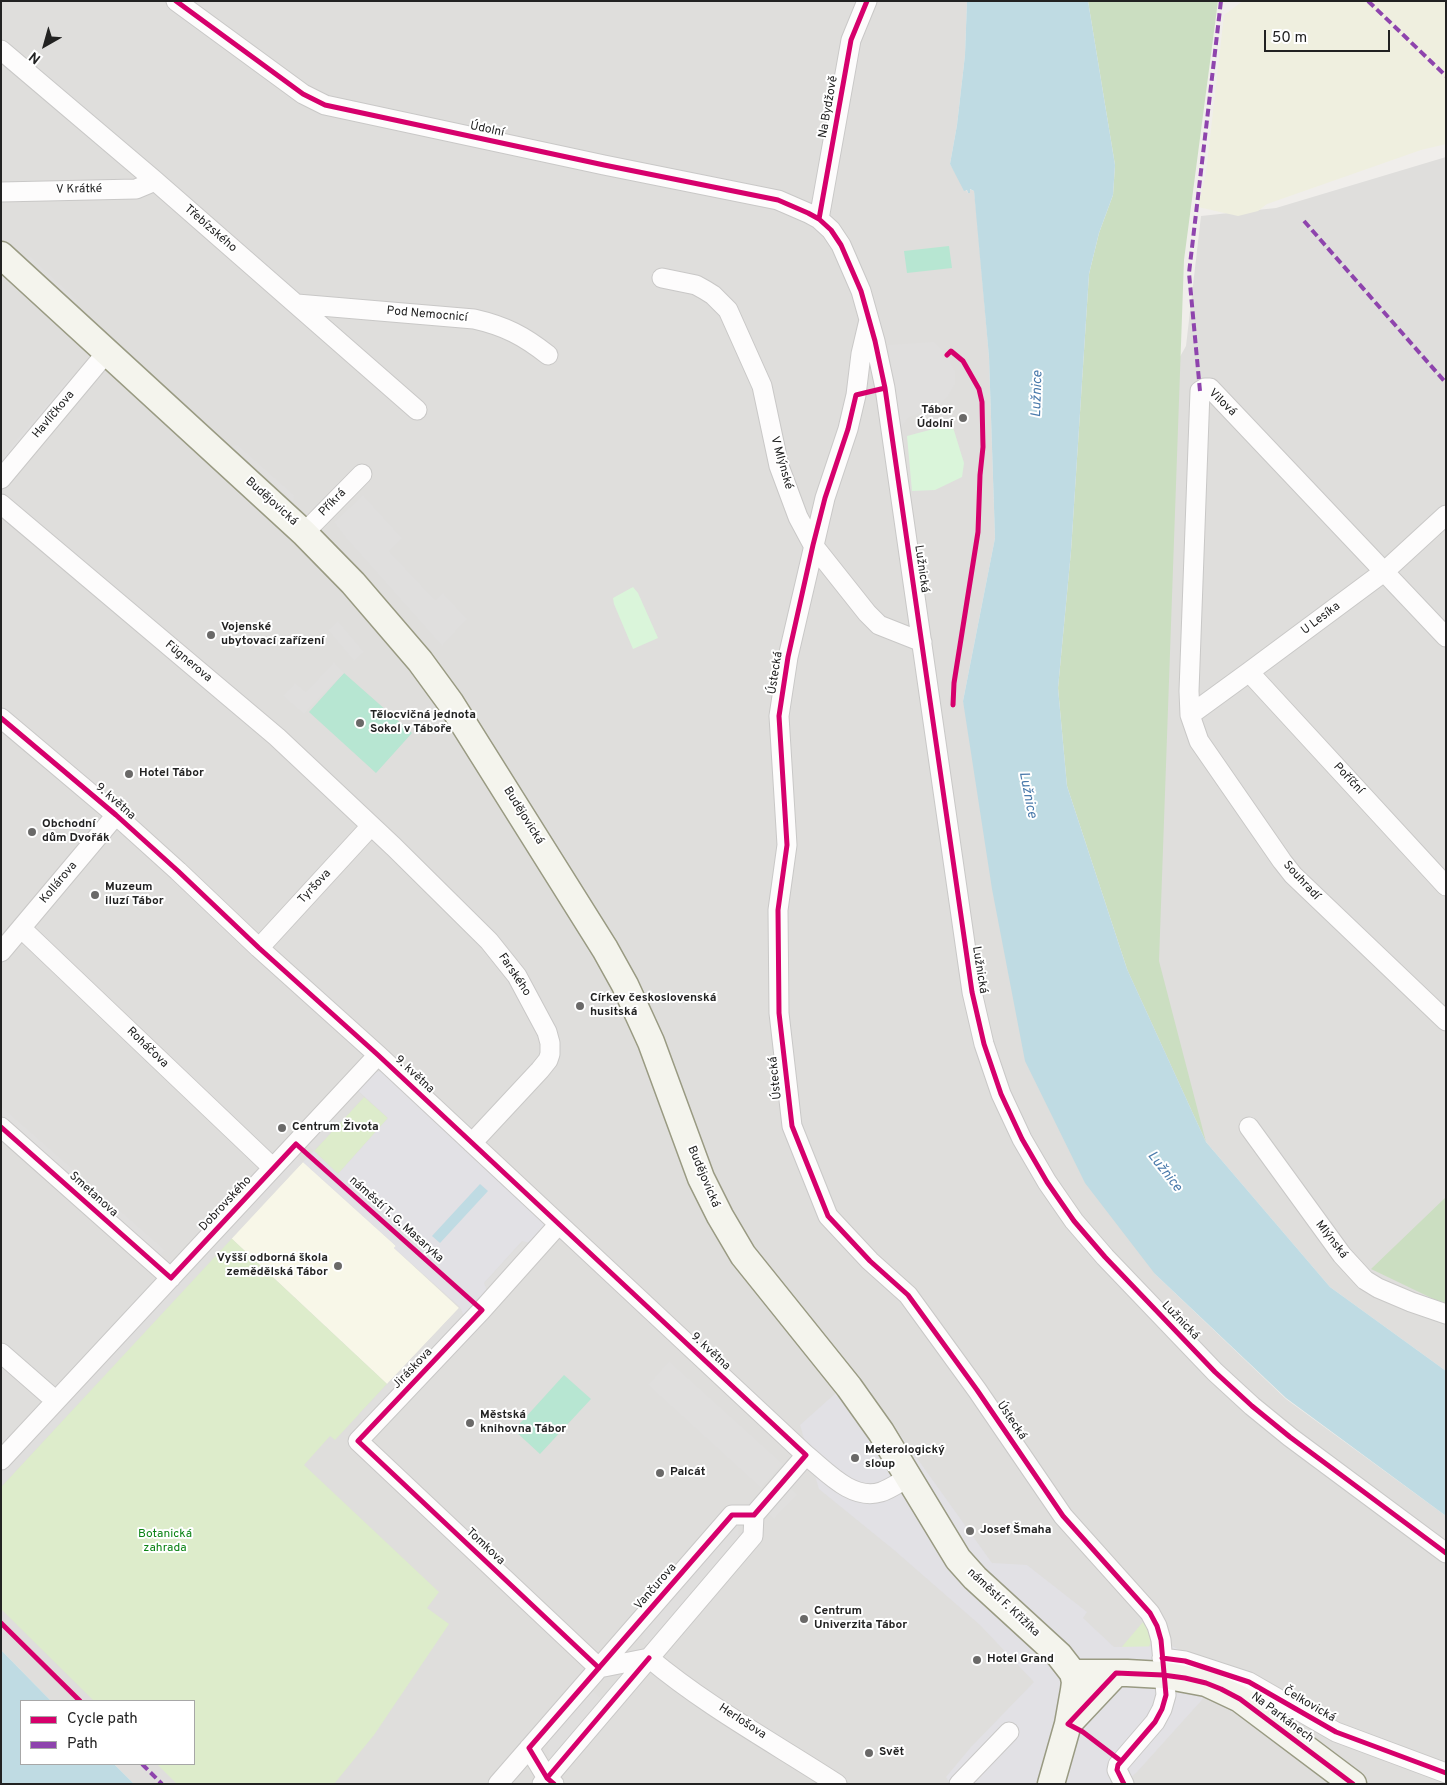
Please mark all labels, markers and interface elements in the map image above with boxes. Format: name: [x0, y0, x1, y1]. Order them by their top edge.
north arrow: [20, 20, 70, 70]
scale bar: [1267, 20, 1393, 52]
text: 50 m: [1272, 29, 1307, 48]
text: N: [26, 47, 45, 67]
street label: Na Bydžově: [816, 75, 842, 139]
street label: Údolní: [469, 119, 505, 141]
street label: V Krátké: [56, 182, 102, 198]
street label: Třebízského: [181, 202, 239, 256]
street label: Pod Nemocnicí: [386, 304, 468, 326]
water label: Lužnice: [1029, 370, 1047, 418]
street label: Vilová: [1205, 386, 1239, 420]
street label: Havlíčkova: [30, 388, 78, 442]
place label: Tábor Údolní: [917, 404, 953, 432]
marker: Tábor Údolní: [957, 412, 969, 424]
street label: V Mlýnské: [767, 435, 795, 491]
street label: Budějovická: [242, 475, 300, 529]
street label: Příkrá: [316, 486, 350, 520]
street label: Lužnická: [911, 544, 931, 594]
street label: U Lesíka: [1299, 600, 1343, 638]
place label: Vojenské ubytovací zařízení: [221, 621, 324, 649]
marker: Vojenské ubytovací zařízení: [205, 629, 217, 641]
street label: Fügnerova: [162, 638, 214, 686]
street label: Ústecká: [765, 650, 787, 696]
place label: Tělocvičná jednota Sokol v Táboře: [370, 709, 476, 737]
marker: Tělocvičná jednota Sokol v Táboře: [354, 717, 366, 729]
street label: Poříční: [1330, 760, 1366, 798]
place label: Hotel Tábor: [139, 767, 204, 781]
marker: Hotel Tábor: [123, 768, 135, 780]
water label: Lužnice: [1014, 770, 1040, 820]
street label: 9. května: [92, 781, 138, 823]
street label: Budějovická: [500, 784, 546, 848]
place label: Obchodní dům Dvořák: [42, 818, 110, 846]
marker: Obchodní dům Dvořák: [26, 826, 38, 838]
street label: Kollárova: [37, 859, 81, 907]
street label: Souhradí: [1279, 859, 1323, 903]
street label: Tyršova: [295, 867, 335, 907]
place label: Muzeum iluzí Tábor: [105, 881, 164, 909]
marker: Muzeum iluzí Tábor: [89, 889, 101, 901]
street label: Lužnická: [968, 945, 990, 995]
street label: Farského: [494, 951, 534, 999]
place label: Církev československá husitská: [590, 992, 716, 1020]
marker: Církev československá husitská: [574, 1000, 586, 1012]
street label: Roháčova: [123, 1025, 171, 1071]
street label: 9. května: [391, 1053, 437, 1097]
street label: Ústecká: [767, 1056, 785, 1100]
place label: Centrum Života: [292, 1121, 379, 1135]
marker: Centrum Života: [276, 1122, 288, 1134]
street label: Budějovická: [684, 1144, 722, 1210]
water label: Lužnice: [1143, 1148, 1185, 1196]
street label: Smetanova: [66, 1169, 120, 1221]
street label: Dobrovského: [197, 1173, 255, 1235]
street label: náměstí T. G. Masaryka: [346, 1174, 446, 1266]
street label: Mlýnská: [1312, 1218, 1350, 1262]
place label: Vyšší odborná škola zemědělská Tábor: [217, 1252, 328, 1280]
marker: Vyšší odborná škola zemědělská Tábor: [332, 1260, 344, 1272]
street label: Lužnická: [1158, 1299, 1202, 1343]
street label: 9. května: [687, 1330, 733, 1374]
street label: Jiráskova: [390, 1346, 436, 1392]
street label: Ústecká: [993, 1399, 1029, 1443]
place label: Městská knihovna Tábor: [480, 1409, 566, 1437]
marker: Městská knihovna Tábor: [464, 1417, 476, 1429]
place label: Meterologický sloup: [865, 1444, 945, 1472]
marker: Meterologický sloup: [849, 1452, 861, 1464]
place label: Palcát: [670, 1466, 705, 1480]
marker: Palcát: [654, 1467, 666, 1479]
place label: Josef Šmaha: [980, 1524, 1051, 1538]
marker: Josef Šmaha: [964, 1525, 976, 1537]
street label: Tomkova: [463, 1526, 507, 1568]
park label: Botanická zahrada: [138, 1528, 192, 1556]
street label: Vančurova: [632, 1561, 680, 1613]
street label: náměstí F. Křižíka: [964, 1566, 1042, 1640]
place label: Centrum Univerzita Tábor: [814, 1605, 907, 1633]
marker: Centrum Univerzita Tábor: [798, 1613, 810, 1625]
place label: Hotel Grand: [987, 1653, 1054, 1667]
marker: Hotel Grand: [971, 1654, 983, 1666]
street label: Čelkovická: [1280, 1684, 1338, 1726]
street label: Na Parkánech: [1248, 1690, 1316, 1746]
legend: [20, 1700, 195, 1765]
street label: Herlošova: [716, 1701, 768, 1743]
text: Cycle path: [67, 1710, 138, 1729]
text: Path: [67, 1735, 98, 1754]
place label: Svět: [879, 1746, 904, 1760]
marker: Svět: [863, 1747, 875, 1759]

